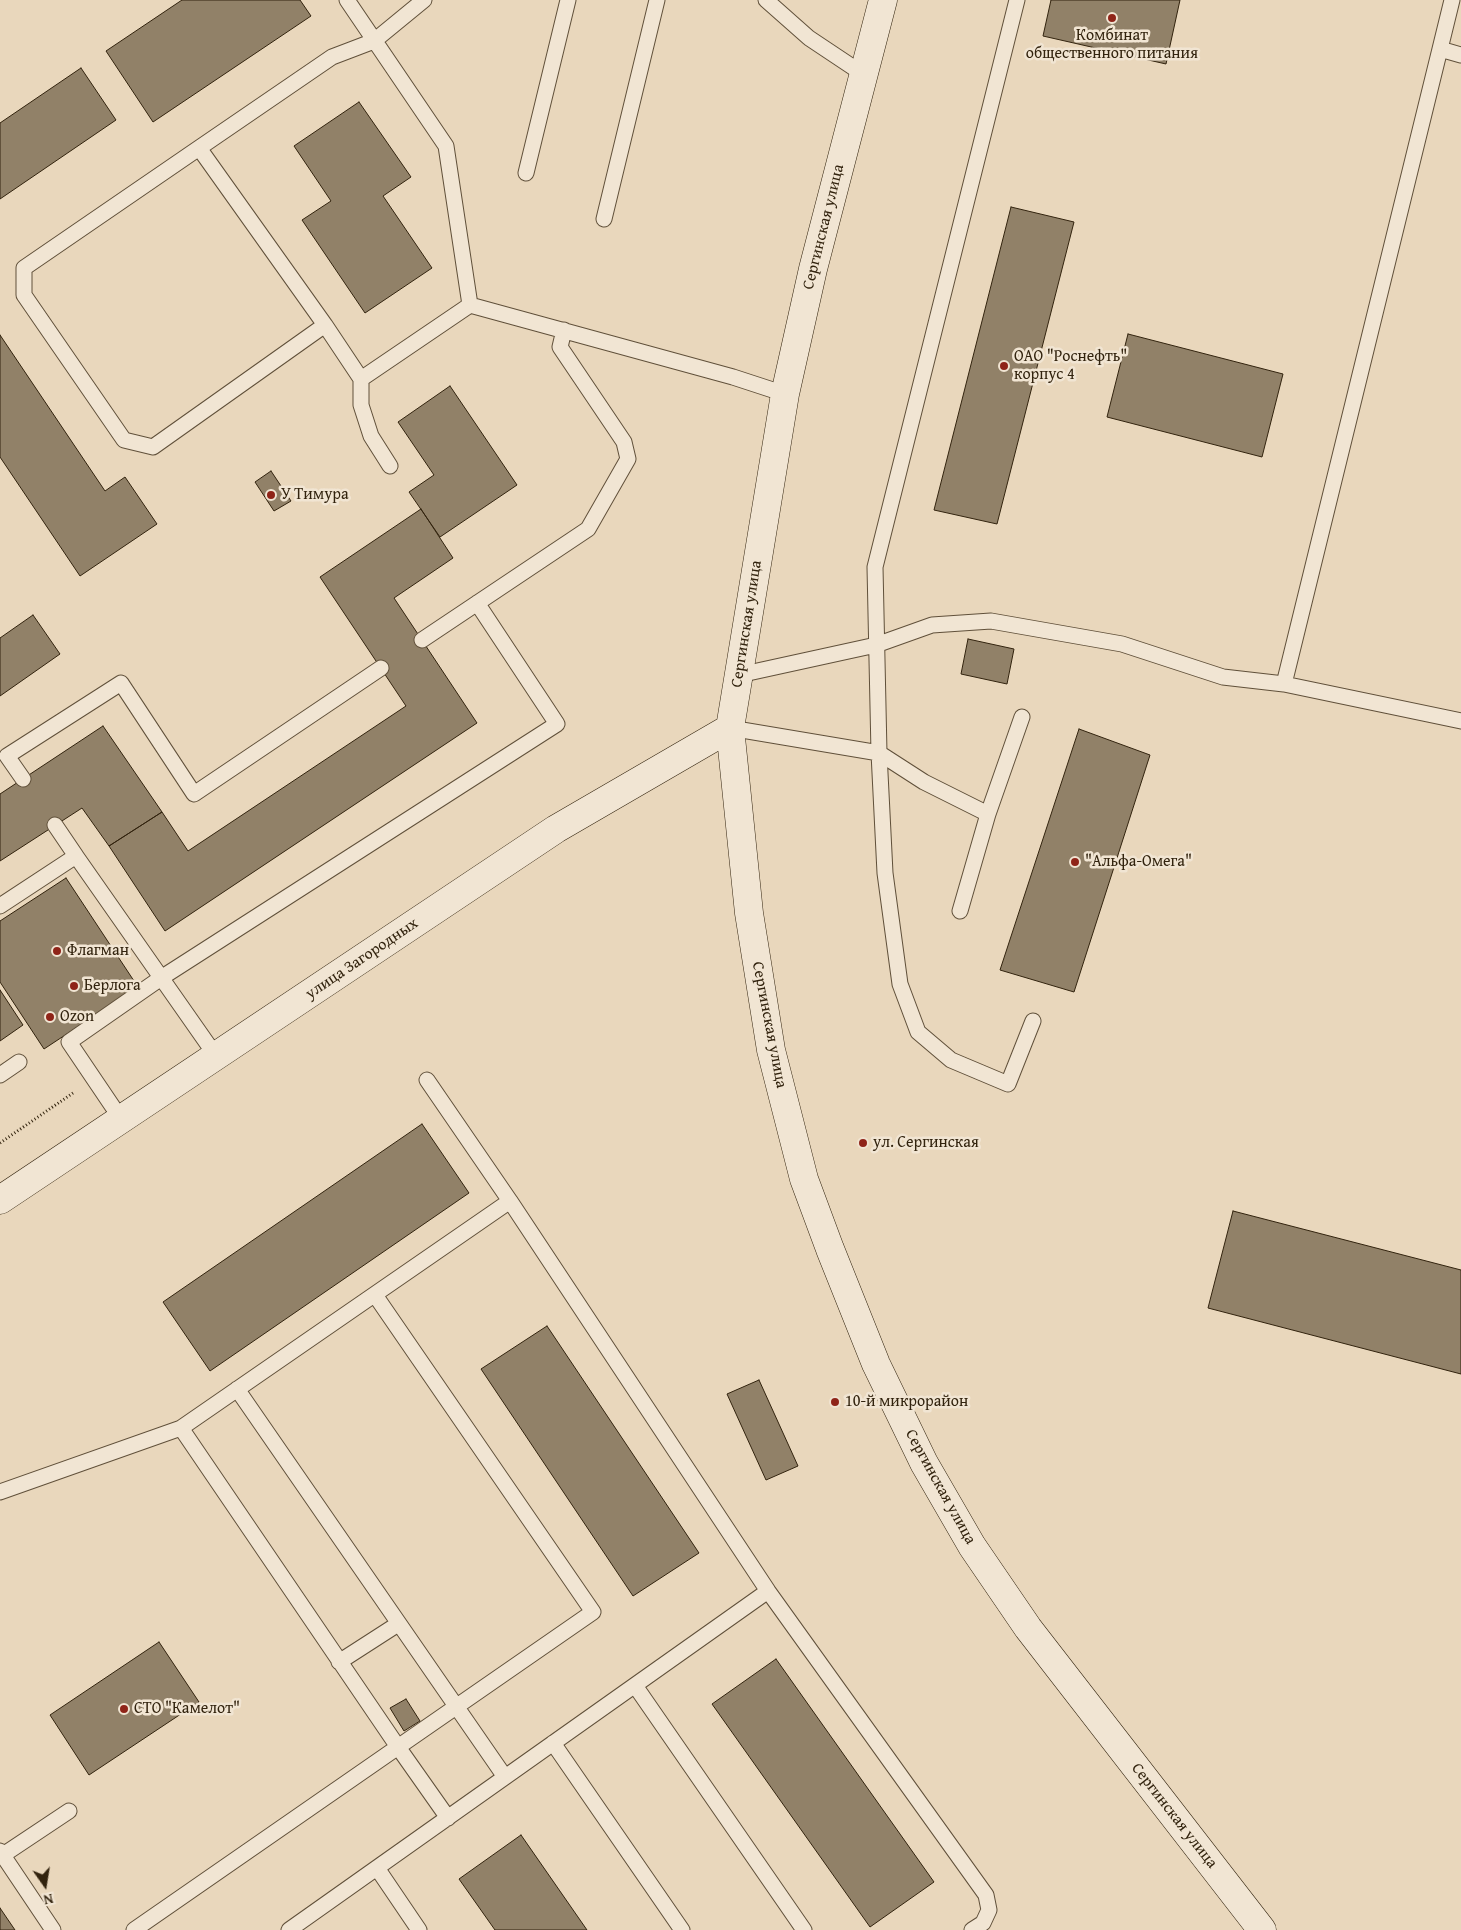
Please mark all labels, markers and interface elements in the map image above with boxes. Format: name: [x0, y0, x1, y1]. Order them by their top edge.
marker: Комбинат общественного питания: [1106, 12, 1118, 24]
place label: Комбинат общественного питания: [1026, 26, 1198, 64]
street label: Сергинская улица: [799, 162, 849, 292]
place label: ОАО "Роснефть" корпус 4: [1014, 347, 1127, 385]
marker: ОАО "Роснефть" корпус 4: [998, 360, 1010, 372]
place label: У Тимура: [281, 485, 349, 505]
marker: У Тимура: [265, 489, 277, 501]
street label: Сергинская улица: [727, 559, 767, 689]
place label: "Альфа-Омега": [1085, 852, 1192, 872]
marker: "Альфа-Омега": [1069, 856, 1081, 868]
street label: улица Загородных: [302, 914, 422, 1004]
place label: Флагман: [67, 941, 129, 961]
marker: Флагман: [51, 945, 63, 957]
street label: Сергинская улица: [747, 960, 791, 1090]
place label: Берлога: [84, 976, 141, 996]
marker: Берлога: [68, 980, 80, 992]
place label: Ozon: [60, 1007, 94, 1027]
marker: Ozon: [44, 1011, 56, 1023]
place label: ул. Сергинская: [873, 1133, 979, 1153]
marker: ул. Сергинская: [857, 1137, 869, 1149]
place label: 10-й микрорайон: [845, 1392, 968, 1412]
marker: 10-й микрорайон: [829, 1396, 841, 1408]
street label: Сергинская улица: [901, 1426, 979, 1548]
place label: СТО "Камелот": [134, 1699, 240, 1719]
marker: СТО "Камелот": [118, 1703, 130, 1715]
street label: Сергинская улица: [1127, 1760, 1221, 1872]
north arrow: [20, 1860, 70, 1910]
text: N: [42, 1889, 55, 1910]

